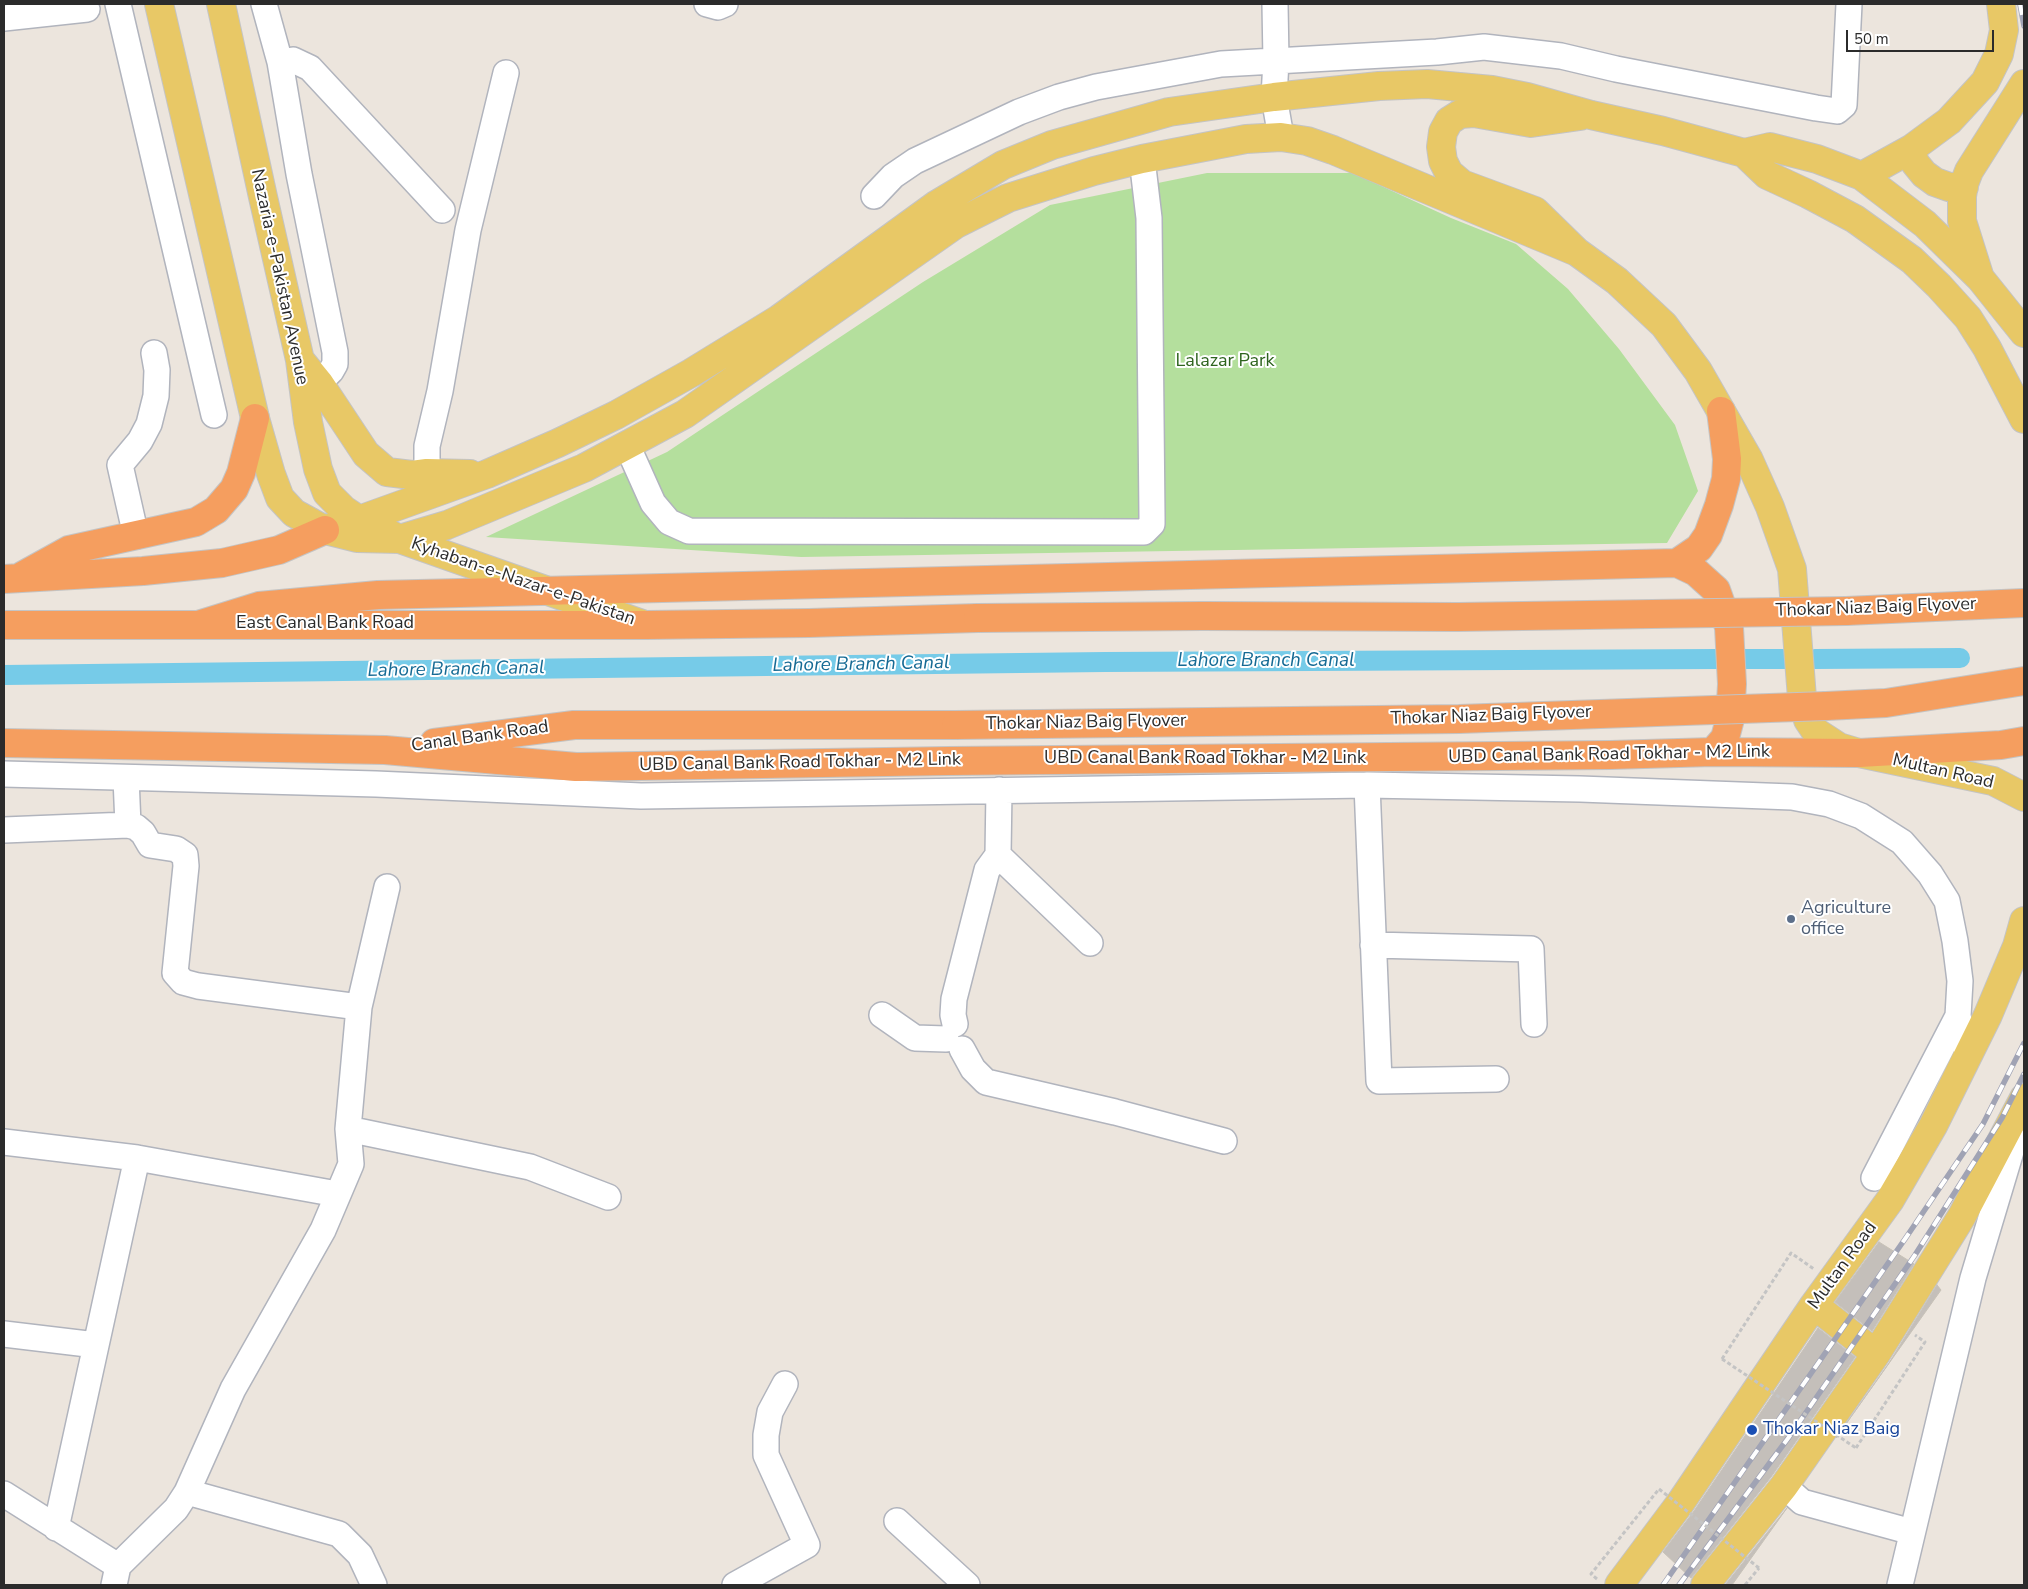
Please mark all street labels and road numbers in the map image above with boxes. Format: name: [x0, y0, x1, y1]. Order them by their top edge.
street label: Nazaria-e-Pakistan Avenue: [246, 167, 312, 387]
street label: Kyhaban-e-Nazar-e-Pakistan: [408, 533, 638, 631]
street label: Thokar Niaz Baig Flyover: [1775, 594, 1977, 622]
street label: East Canal Bank Road: [236, 613, 414, 635]
street label: Thokar Niaz Baig Flyover: [1390, 702, 1592, 730]
street label: Thokar Niaz Baig Flyover: [985, 710, 1187, 736]
street label: Canal Bank Road: [410, 717, 550, 757]
street label: UBD Canal Bank Road Tokhar - M2 Link: [1448, 741, 1770, 769]
street label: UBD Canal Bank Road Tokhar - M2 Link: [1044, 748, 1366, 770]
street label: UBD Canal Bank Road Tokhar - M2 Link: [639, 749, 961, 777]
street label: Multan Road: [1890, 750, 1996, 794]
street label: Multan Road: [1804, 1218, 1882, 1314]

